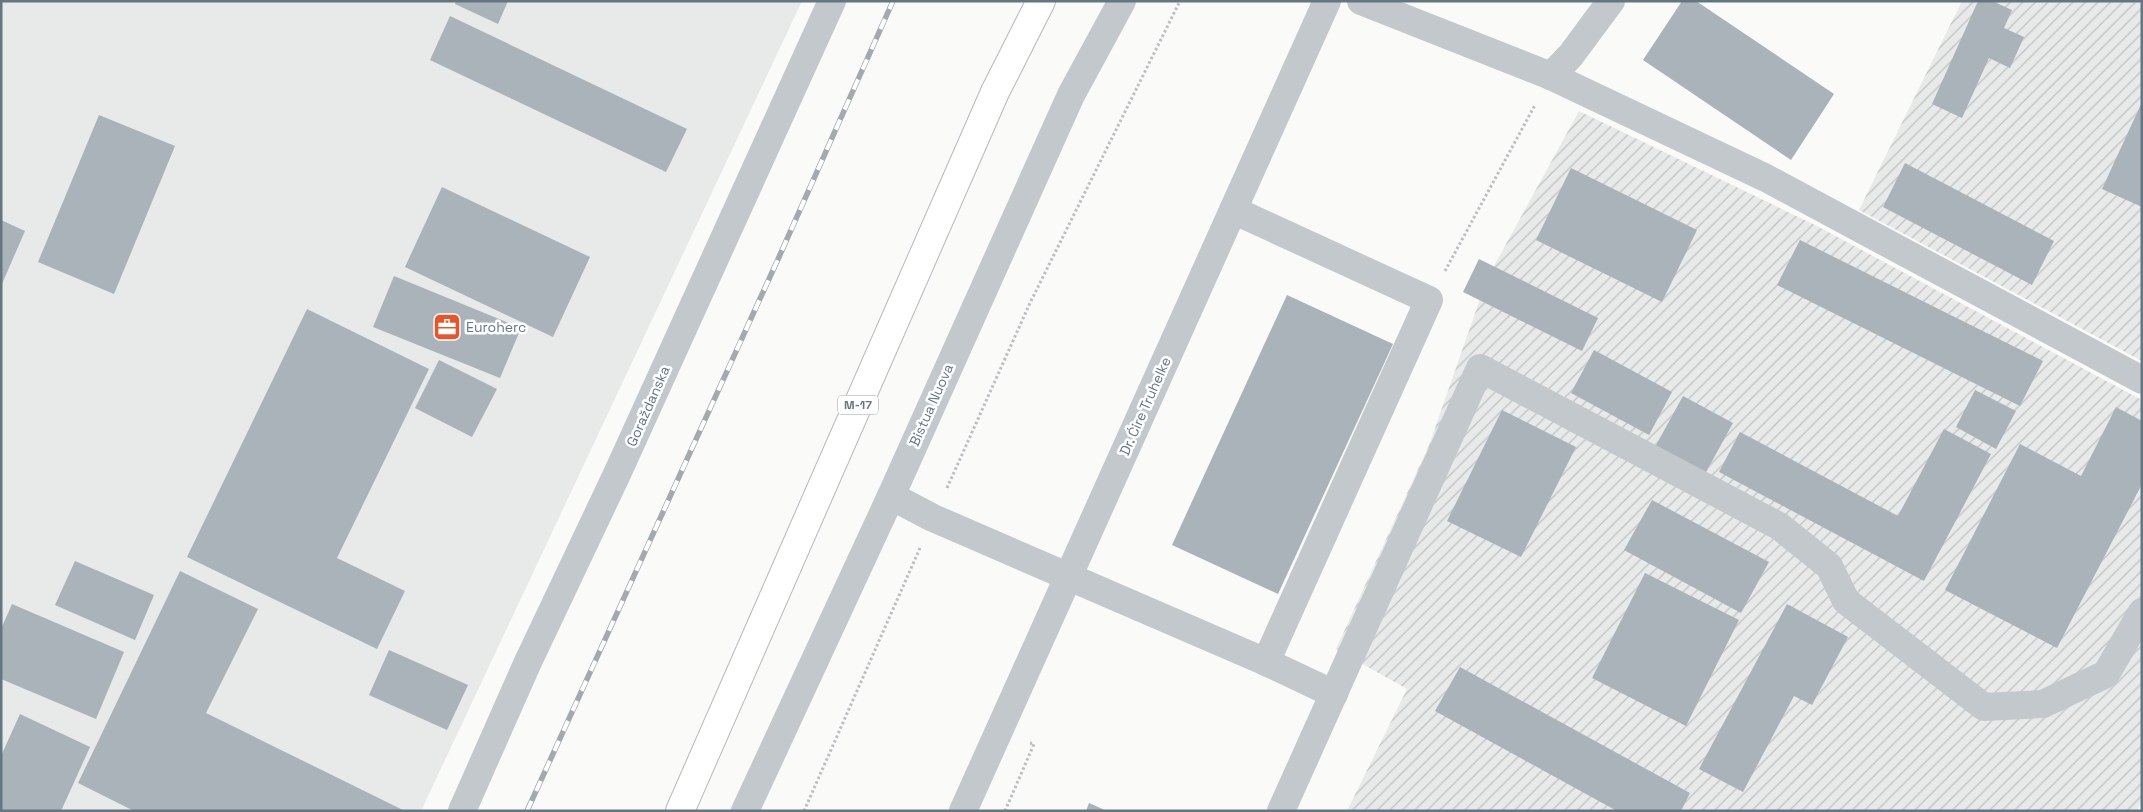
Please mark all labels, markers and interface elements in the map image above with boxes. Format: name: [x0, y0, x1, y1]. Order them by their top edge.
office icon: Euroherc: [432, 312, 462, 342]
place label: Euroherc: [466, 318, 526, 336]
street label: Dr. Ćire Truhelke: [1115, 354, 1175, 458]
street label: Bistua Nuova: [905, 361, 957, 449]
street label: Goraždanska: [622, 363, 674, 449]
road number: M-17: [838, 396, 878, 414]

